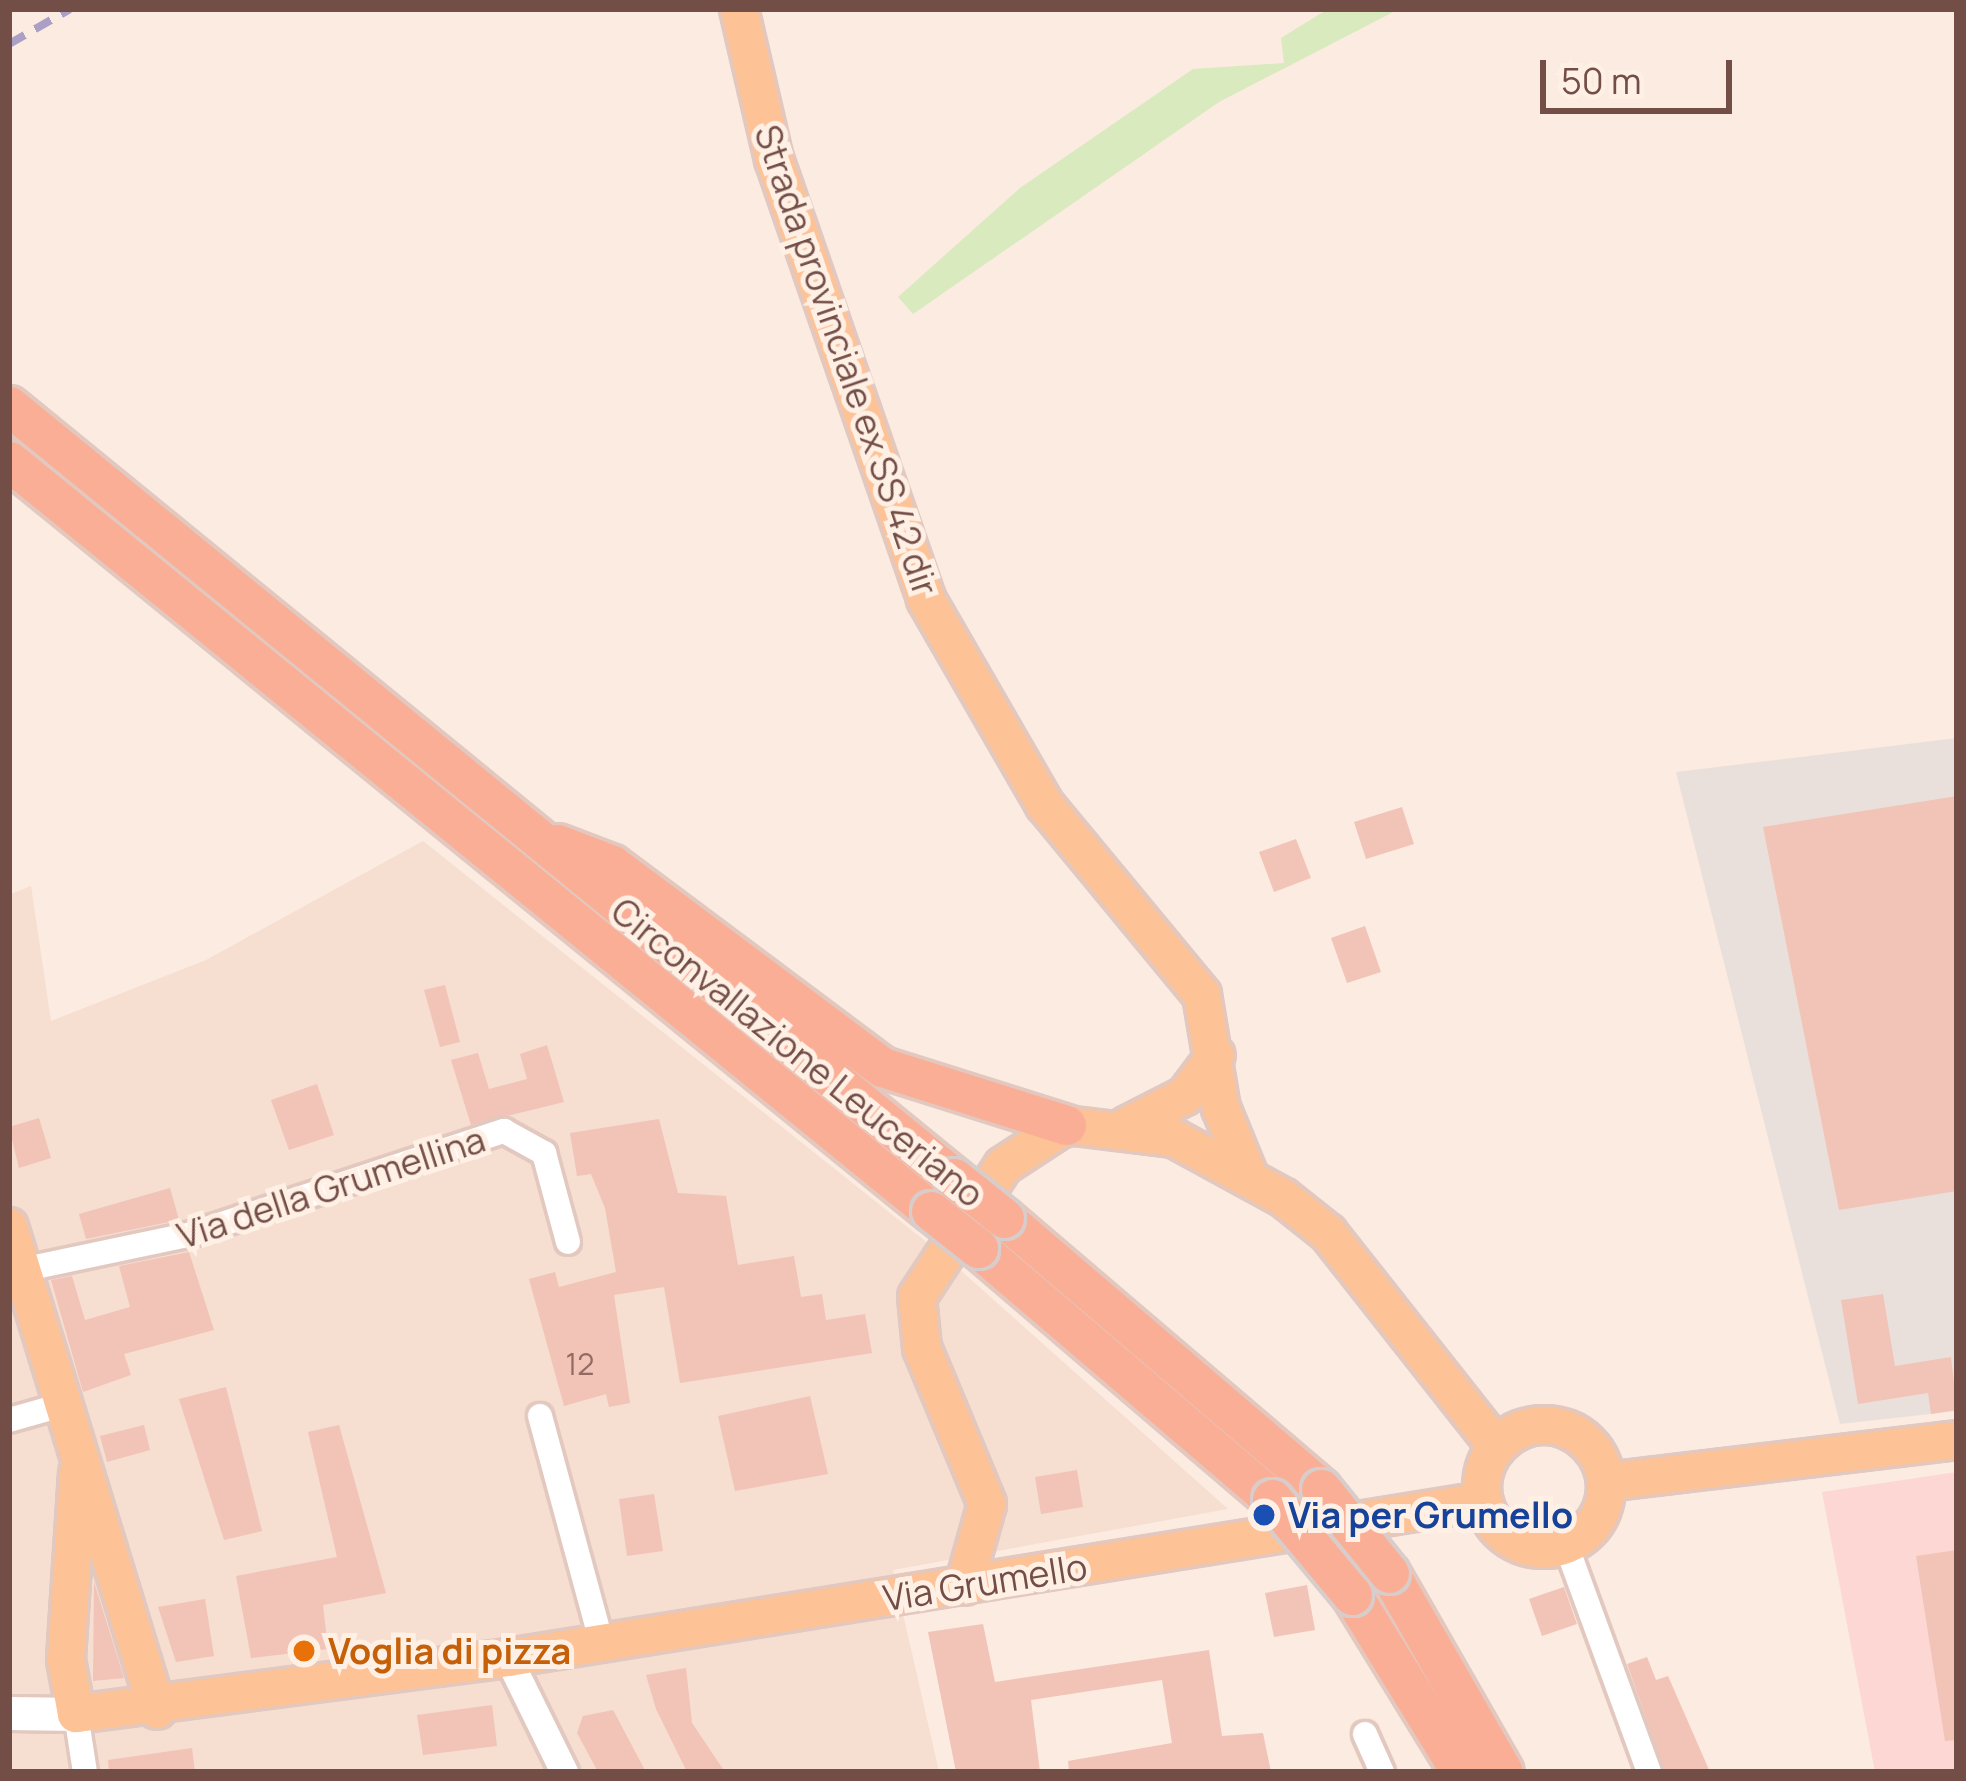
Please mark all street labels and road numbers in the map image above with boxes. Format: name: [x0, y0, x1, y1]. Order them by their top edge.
street label: Strada provinciale ex SS 42 dir: [746, 119, 948, 601]
street label: Circonvallazione Leuceriano: [603, 888, 993, 1216]
street label: Via della Grumellina: [172, 1117, 490, 1257]
street label: Via Grumello: [880, 1545, 1090, 1619]

